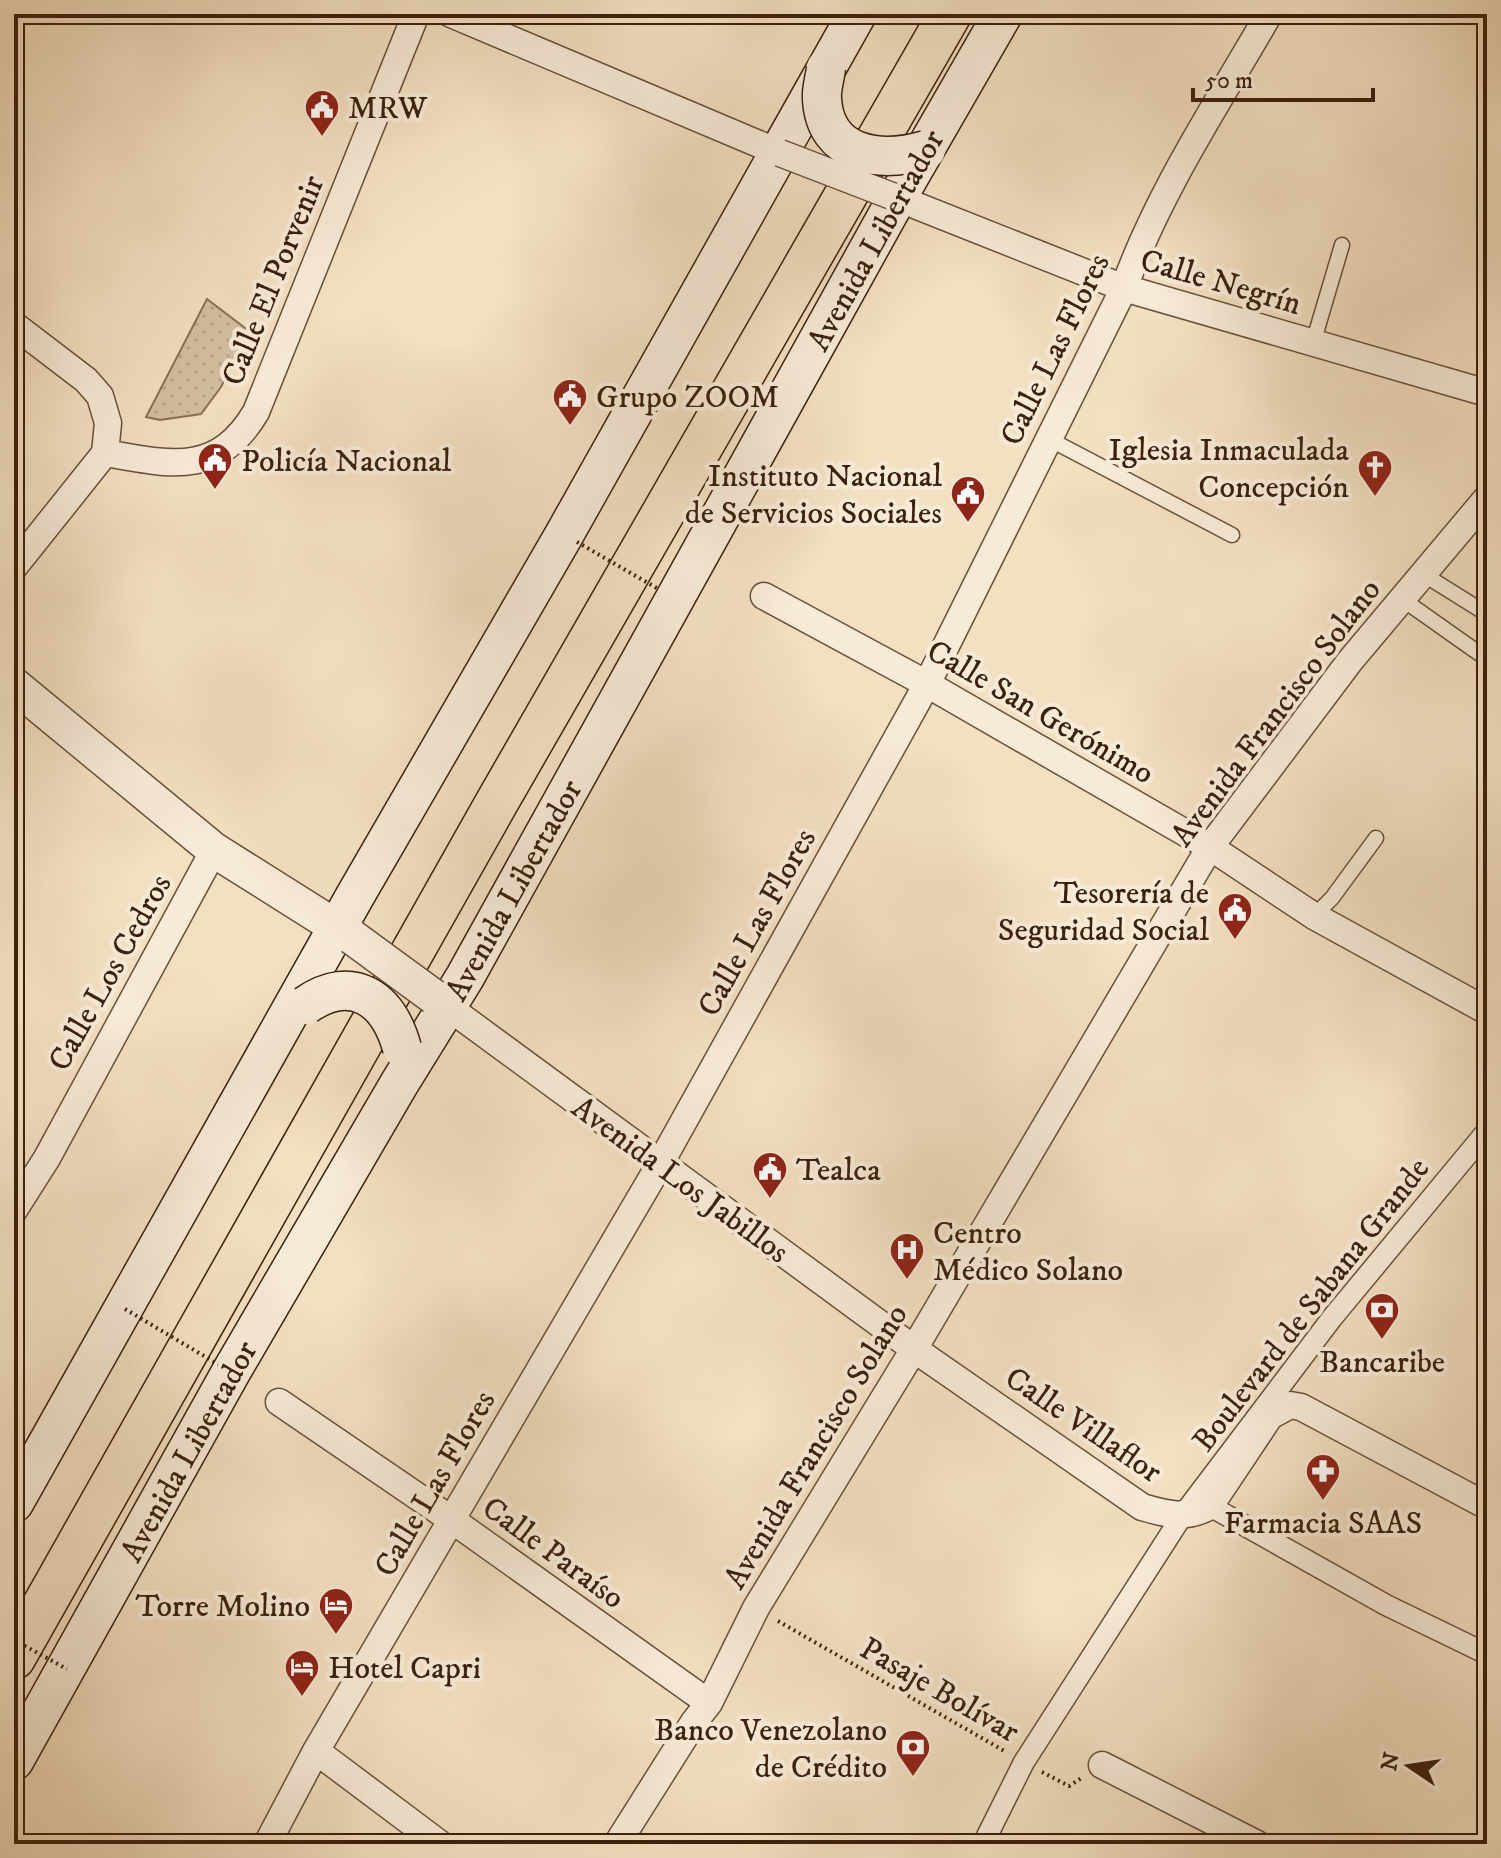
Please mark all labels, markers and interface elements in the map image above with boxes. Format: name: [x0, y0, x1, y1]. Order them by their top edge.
scale bar: [1193, 52, 1373, 102]
text: 50 m: [1205, 66, 1253, 96]
public building icon: MRW: [303, 88, 341, 138]
place label: MRW: [348, 89, 428, 129]
street label: Avenida Libertador: [799, 123, 954, 359]
street label: Calle El Porvenir: [214, 170, 334, 392]
street label: Calle Negrín: [1135, 241, 1306, 325]
street label: Calle Las Flores: [992, 247, 1120, 452]
public building icon: Grupo ZOOM: [551, 377, 589, 427]
place label: Grupo ZOOM: [596, 378, 779, 418]
place label: Iglesia Inmaculada Concepción: [1109, 431, 1349, 508]
public building icon: Policía Nacional: [196, 441, 234, 491]
place label: Policía Nacional: [241, 442, 452, 482]
church icon: Iglesia Inmaculada Concepción: [1356, 448, 1394, 498]
place label: Instituto Nacional de Servicios Sociales: [685, 457, 942, 534]
public building icon: Instituto Nacional de Servicios Sociales: [949, 474, 987, 524]
street label: Avenida Francisco Solano: [1163, 571, 1390, 855]
street label: Calle San Gerónimo: [919, 632, 1161, 794]
street label: Avenida Libertador: [437, 773, 592, 1009]
street label: Calle Las Flores: [690, 822, 826, 1024]
street label: Calle Los Cedros: [40, 868, 181, 1078]
place label: Tesorería de Seguridad Social: [998, 874, 1209, 951]
public building icon: Tesorería de Seguridad Social: [1216, 891, 1254, 941]
street label: Avenida Los Jabillos: [563, 1088, 796, 1273]
public building icon: Tealca: [751, 1150, 789, 1200]
street label: Boulevard de Sabana Grande: [1184, 1150, 1439, 1460]
place label: Tealca: [796, 1151, 881, 1191]
place label: Centro Médico Solano: [933, 1214, 1123, 1291]
hospital icon: Centro Médico Solano: [888, 1231, 926, 1281]
bank icon: Bancaribe: [1363, 1291, 1401, 1341]
street label: Avenida Francisco Solano: [716, 1297, 918, 1597]
street label: Avenida Libertador: [112, 1334, 267, 1570]
place label: Bancaribe: [1319, 1343, 1445, 1383]
street label: Calle Villaflor: [997, 1359, 1169, 1493]
street label: Calle Las Flores: [366, 1384, 505, 1584]
pharmacy icon: Farmacia SAAS: [1304, 1452, 1342, 1502]
street label: Calle Paraíso: [474, 1489, 632, 1619]
place label: Farmacia SAAS: [1224, 1504, 1422, 1544]
hotel icon: Torre Molino: [317, 1586, 355, 1636]
place label: Torre Molino: [136, 1587, 310, 1627]
street label: Pasaje Bolívar: [852, 1629, 1026, 1752]
hotel icon: Hotel Capri: [283, 1648, 321, 1698]
place label: Hotel Capri: [328, 1649, 481, 1689]
place label: Banco Venezolano de Crédito: [654, 1711, 887, 1788]
north arrow: [1369, 1726, 1449, 1806]
bank icon: Banco Venezolano de Crédito: [894, 1728, 932, 1778]
text: N: [1376, 1750, 1406, 1774]

